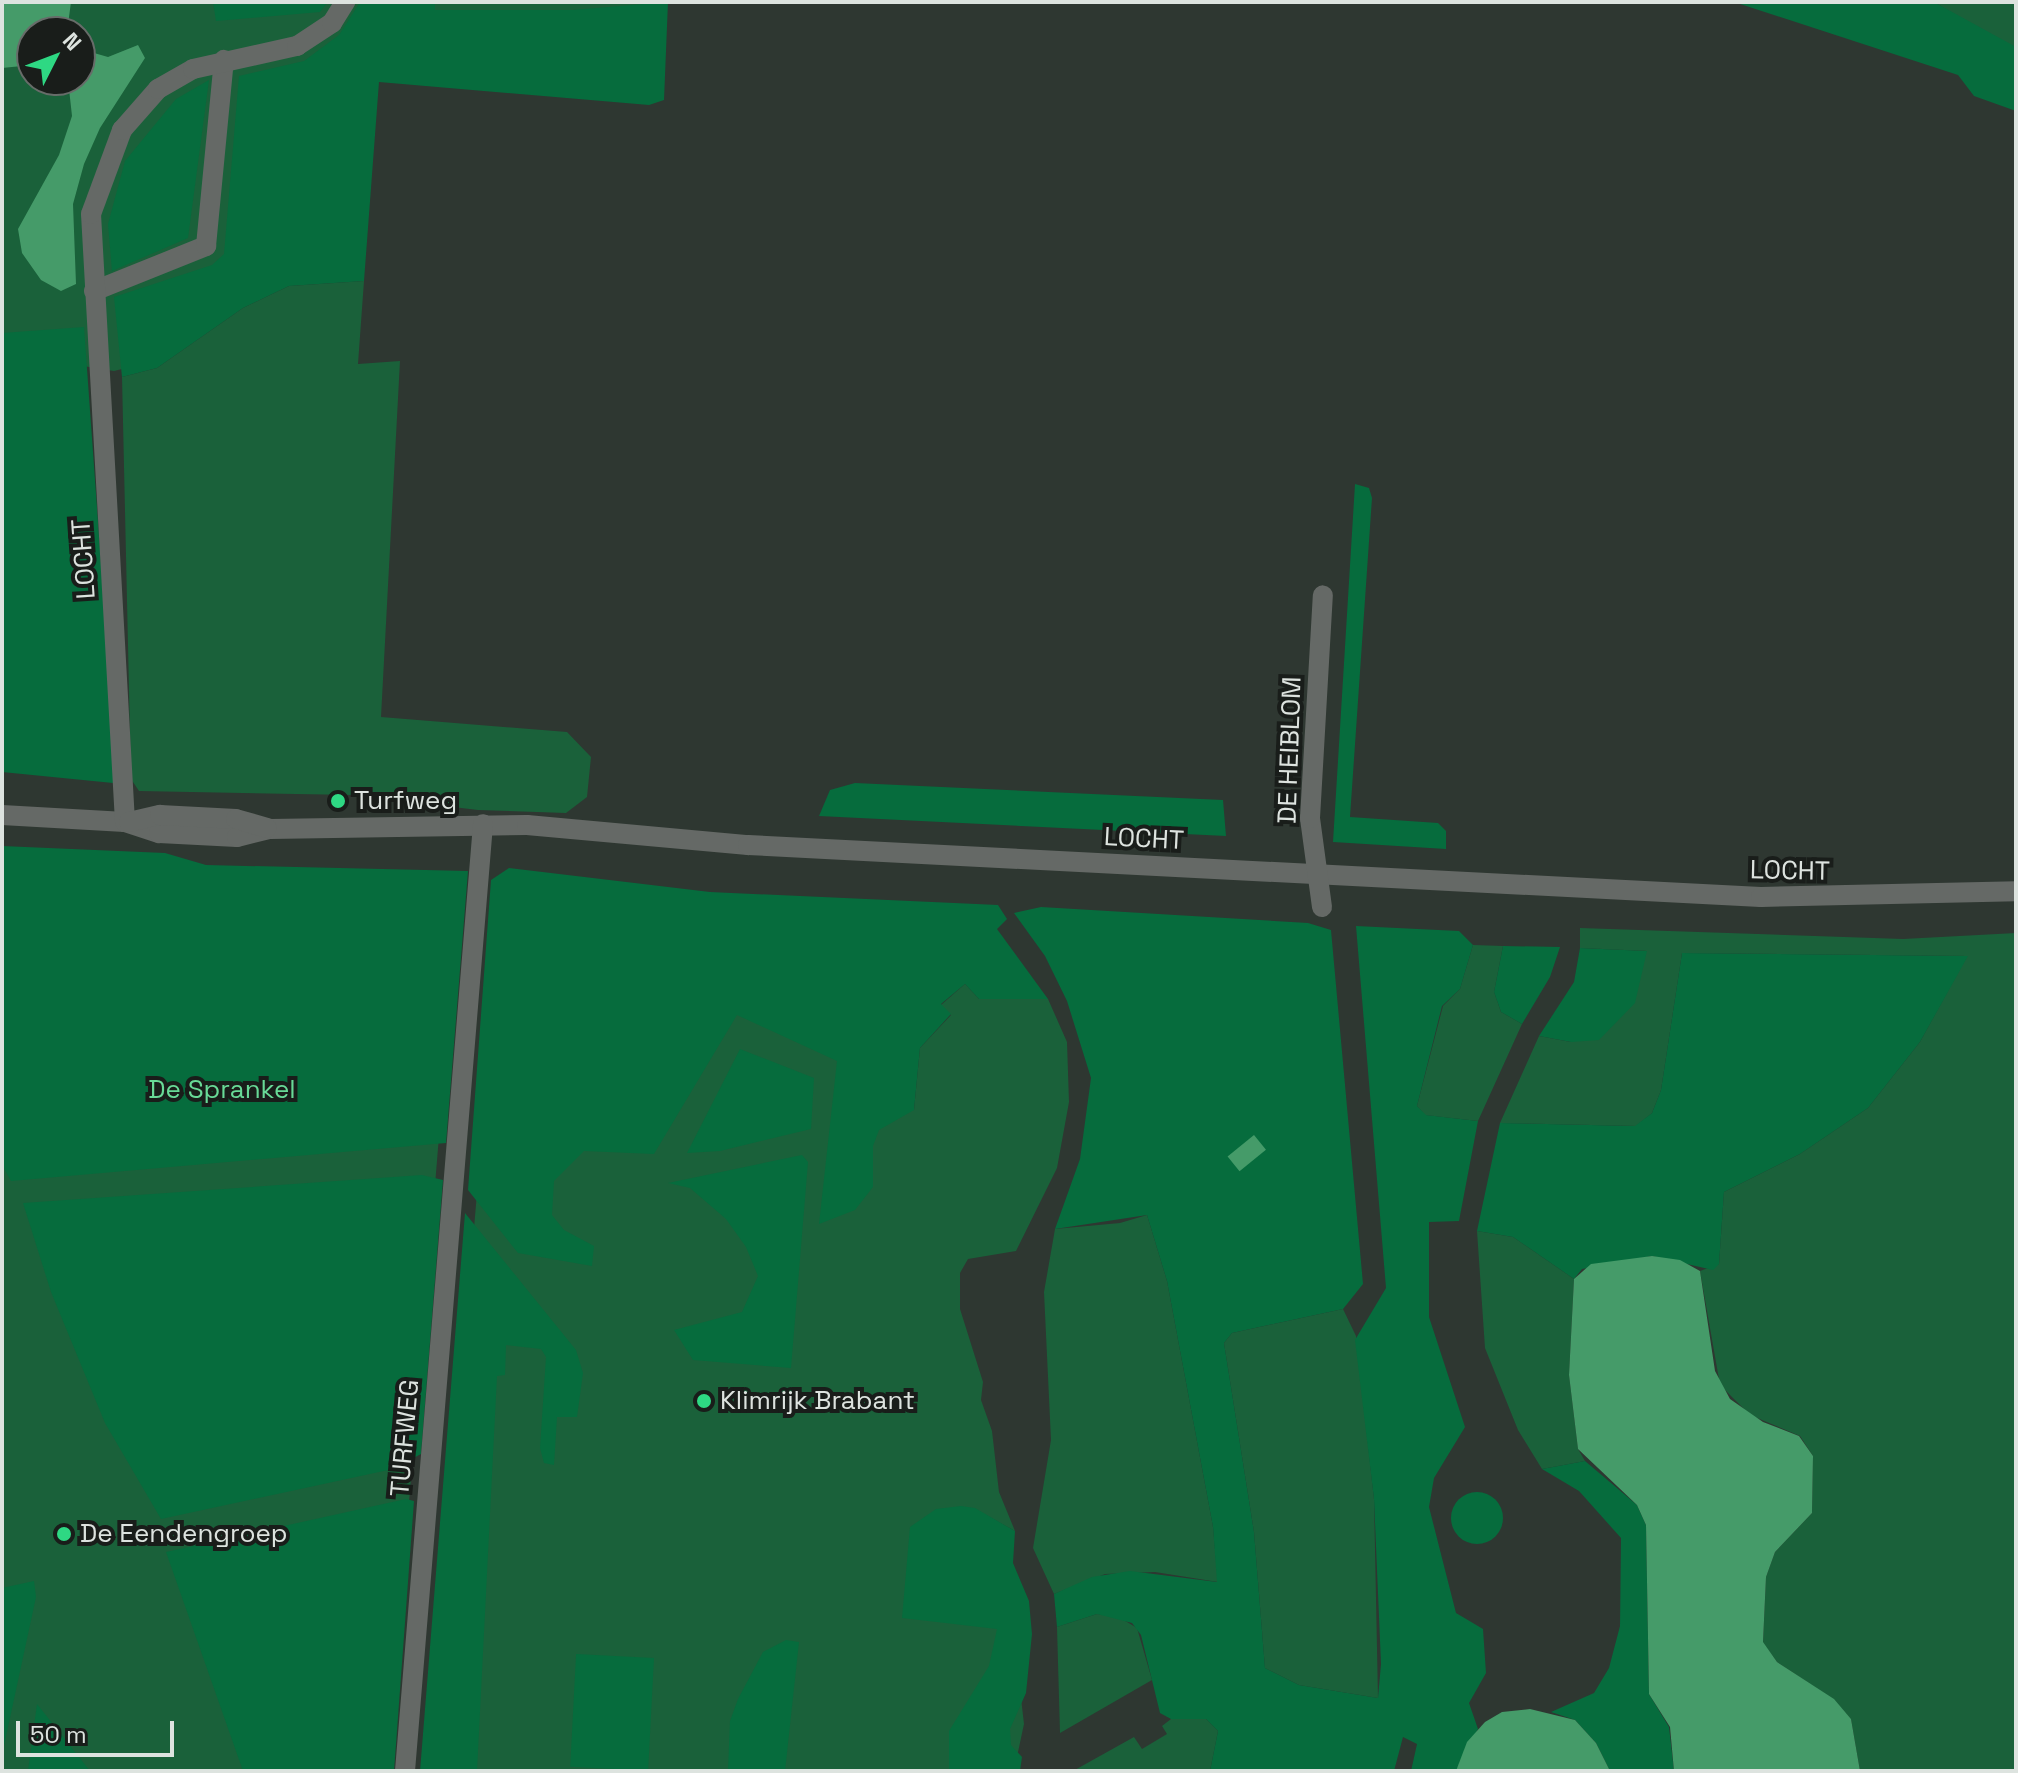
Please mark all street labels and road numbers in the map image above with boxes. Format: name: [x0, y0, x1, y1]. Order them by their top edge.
street label: LOCHT: [66, 518, 102, 600]
street label: DE HEIBLOM: [1272, 676, 1308, 824]
street label: LOCHT: [1103, 821, 1185, 857]
street label: LOCHT: [1750, 855, 1830, 887]
street label: TURFWEG: [384, 1378, 426, 1498]

